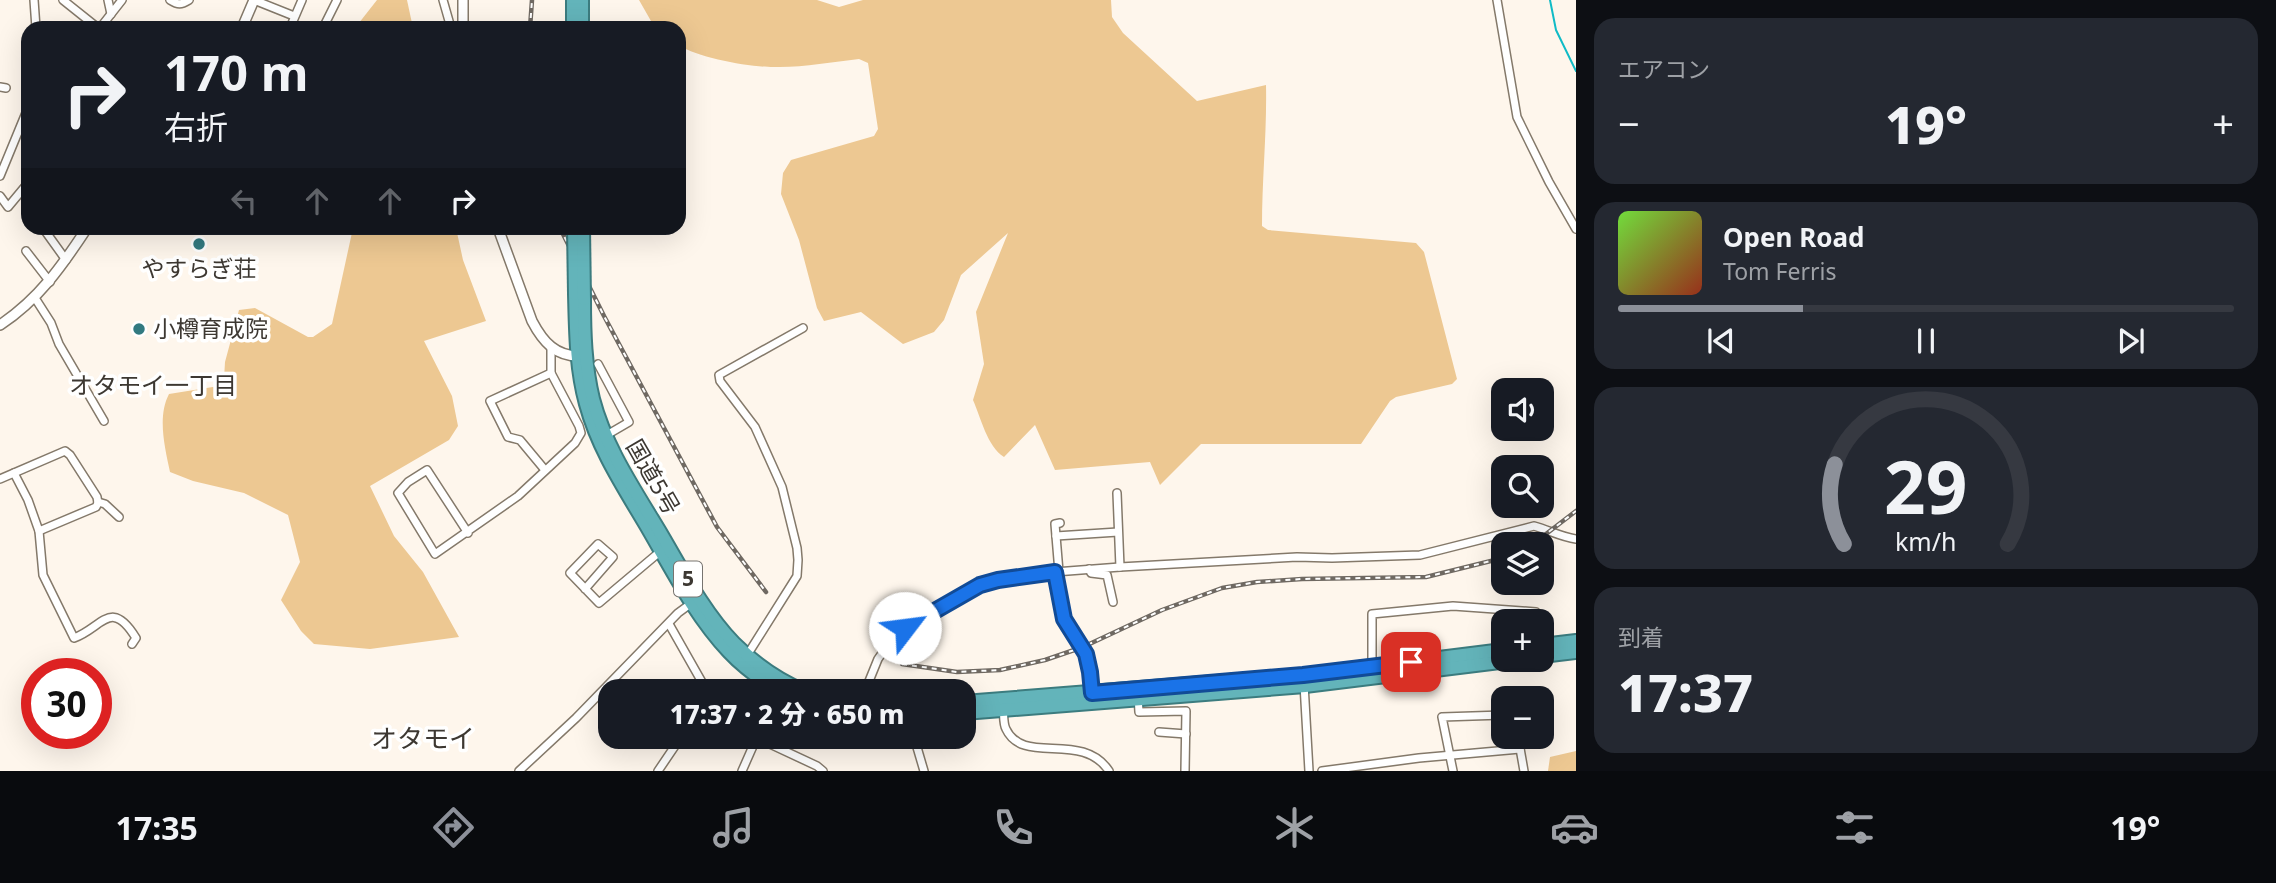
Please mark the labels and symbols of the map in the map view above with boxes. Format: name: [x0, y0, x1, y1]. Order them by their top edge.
marker: やすらぎ荘: [191, 236, 207, 252]
place label: やすらぎ荘: [142, 252, 257, 284]
place label: 小樽育成院: [153, 312, 268, 344]
marker: 小樽育成院: [131, 321, 147, 337]
district label: オタモイ一丁目: [69, 368, 237, 401]
street label: 国道5号: [619, 433, 688, 520]
road number: 5: [674, 562, 702, 596]
position arrow: [868, 591, 942, 665]
pin: [1381, 632, 1441, 692]
speed limit sign: 30: [21, 658, 112, 749]
district label: オタモイ: [371, 720, 475, 756]

